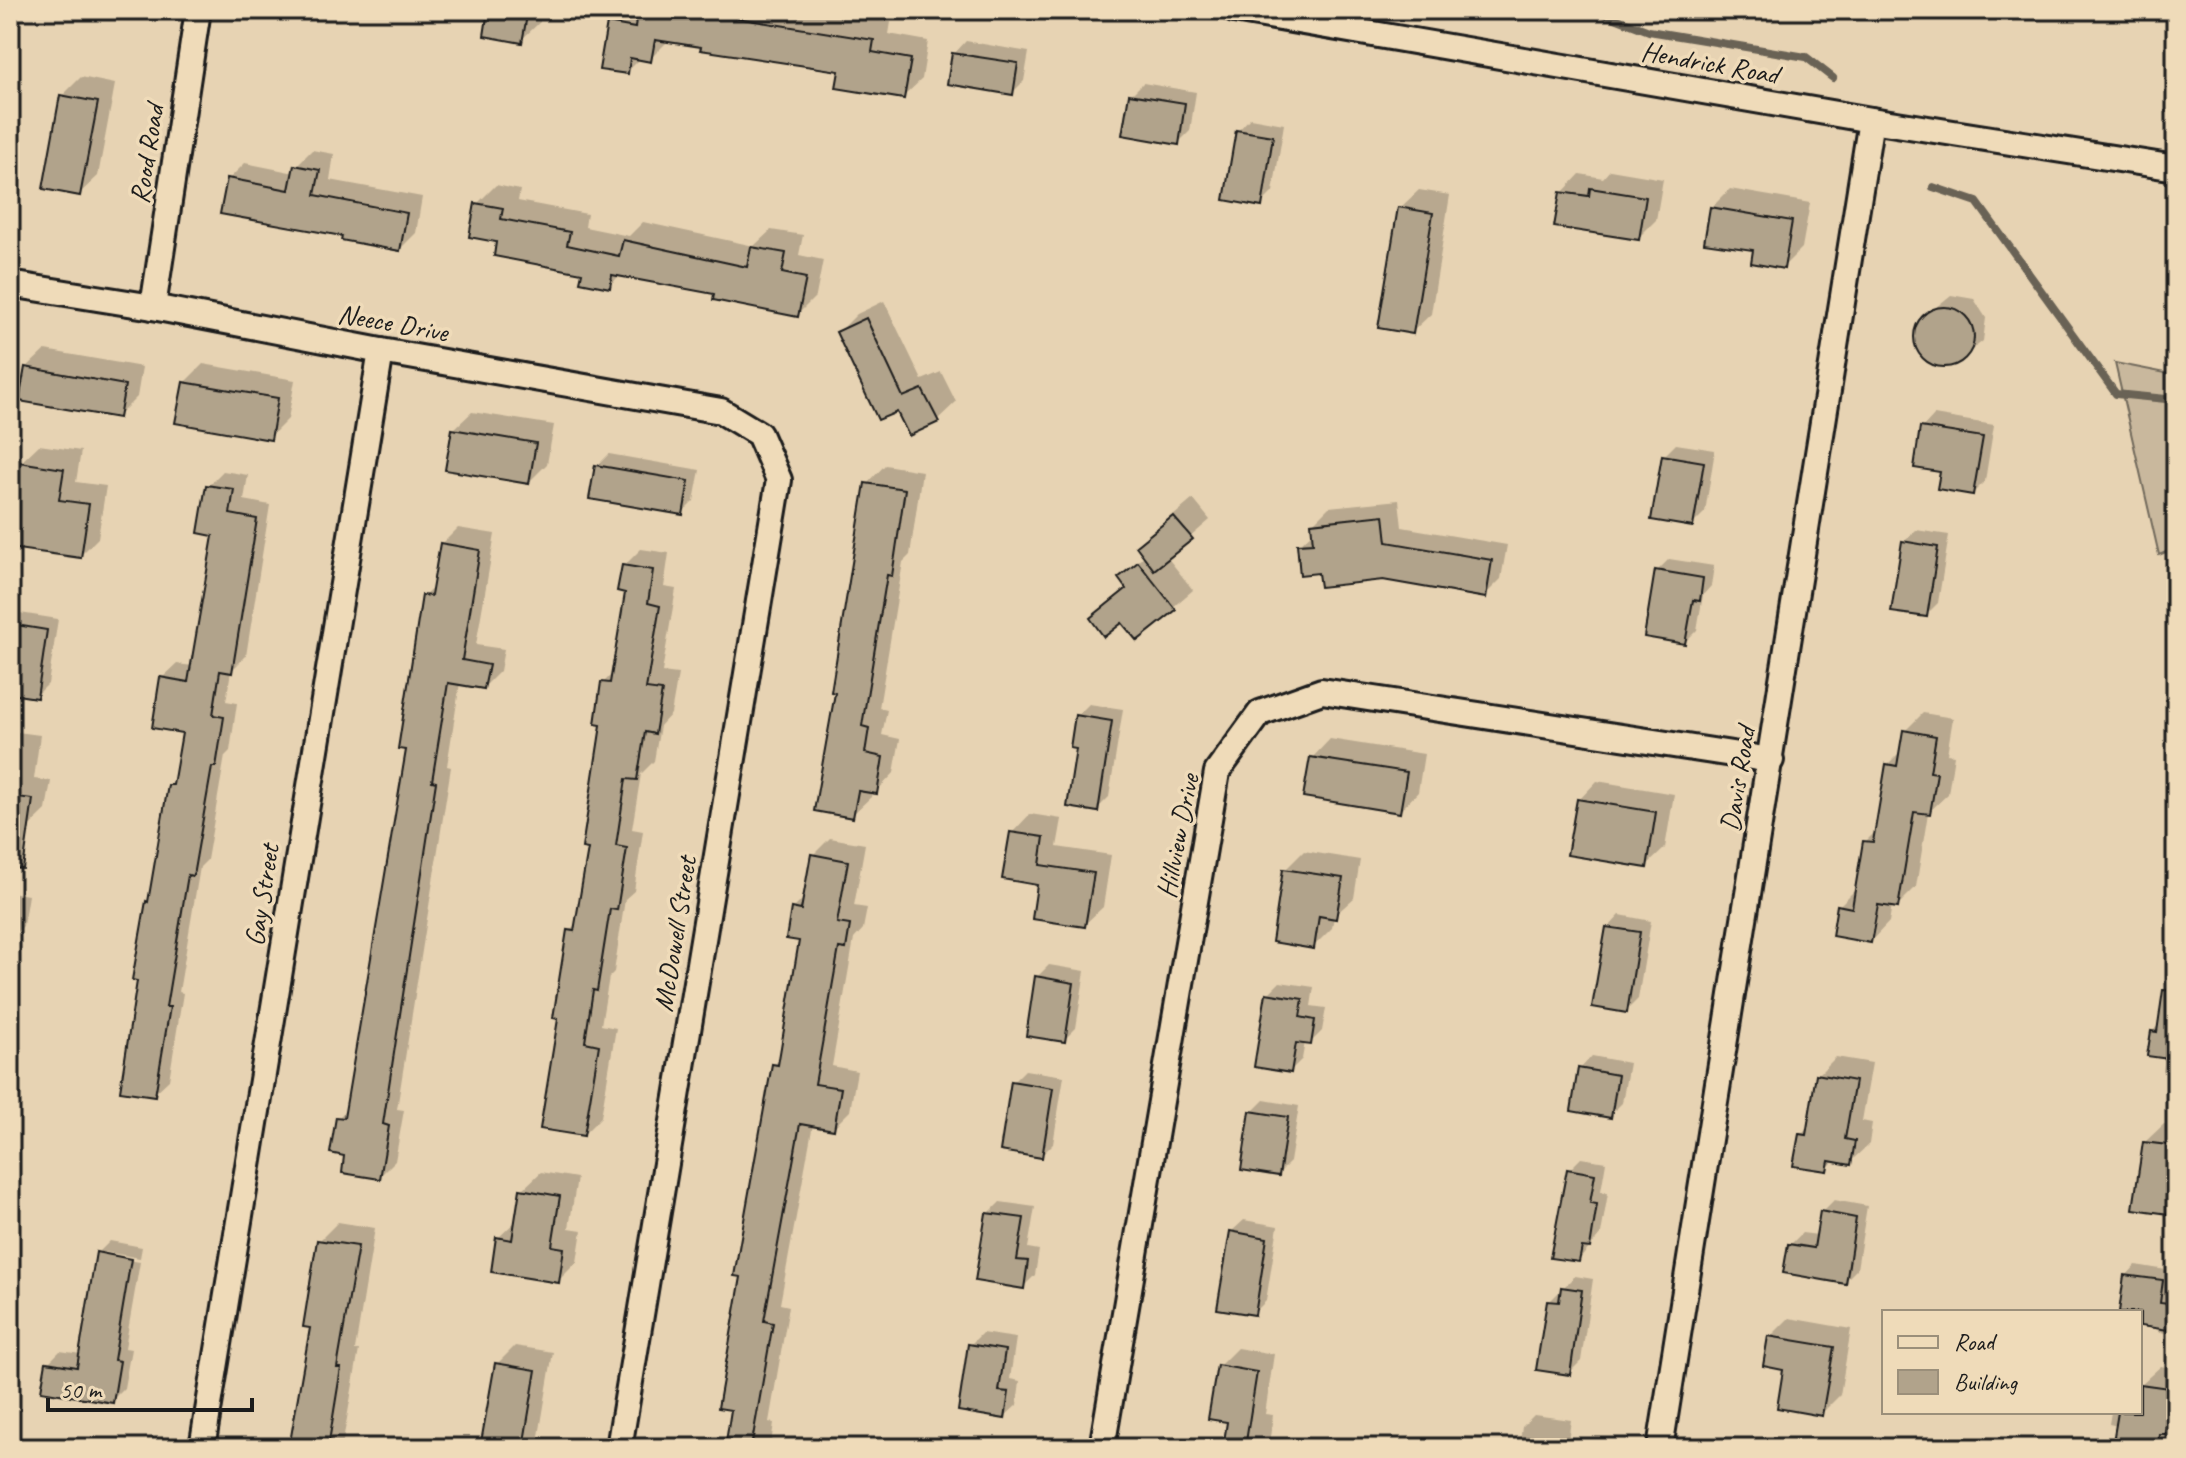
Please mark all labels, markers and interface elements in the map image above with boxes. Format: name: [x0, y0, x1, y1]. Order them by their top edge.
street label: Hendrick Road: [1639, 33, 1785, 92]
street label: Rood Road: [121, 98, 172, 206]
street label: Neece Drive: [335, 296, 452, 350]
street label: Davis Road: [1712, 720, 1764, 834]
street label: Hillview Drive: [1148, 769, 1207, 901]
street label: Gay Street: [236, 839, 287, 948]
street label: McDowell Street: [645, 851, 704, 1014]
legend: [1882, 1310, 2142, 1414]
text: Road: [1954, 1327, 1998, 1357]
scale bar: [48, 1362, 252, 1412]
text: Building: [1954, 1367, 2019, 1397]
text: 50 m: [60, 1375, 103, 1405]

